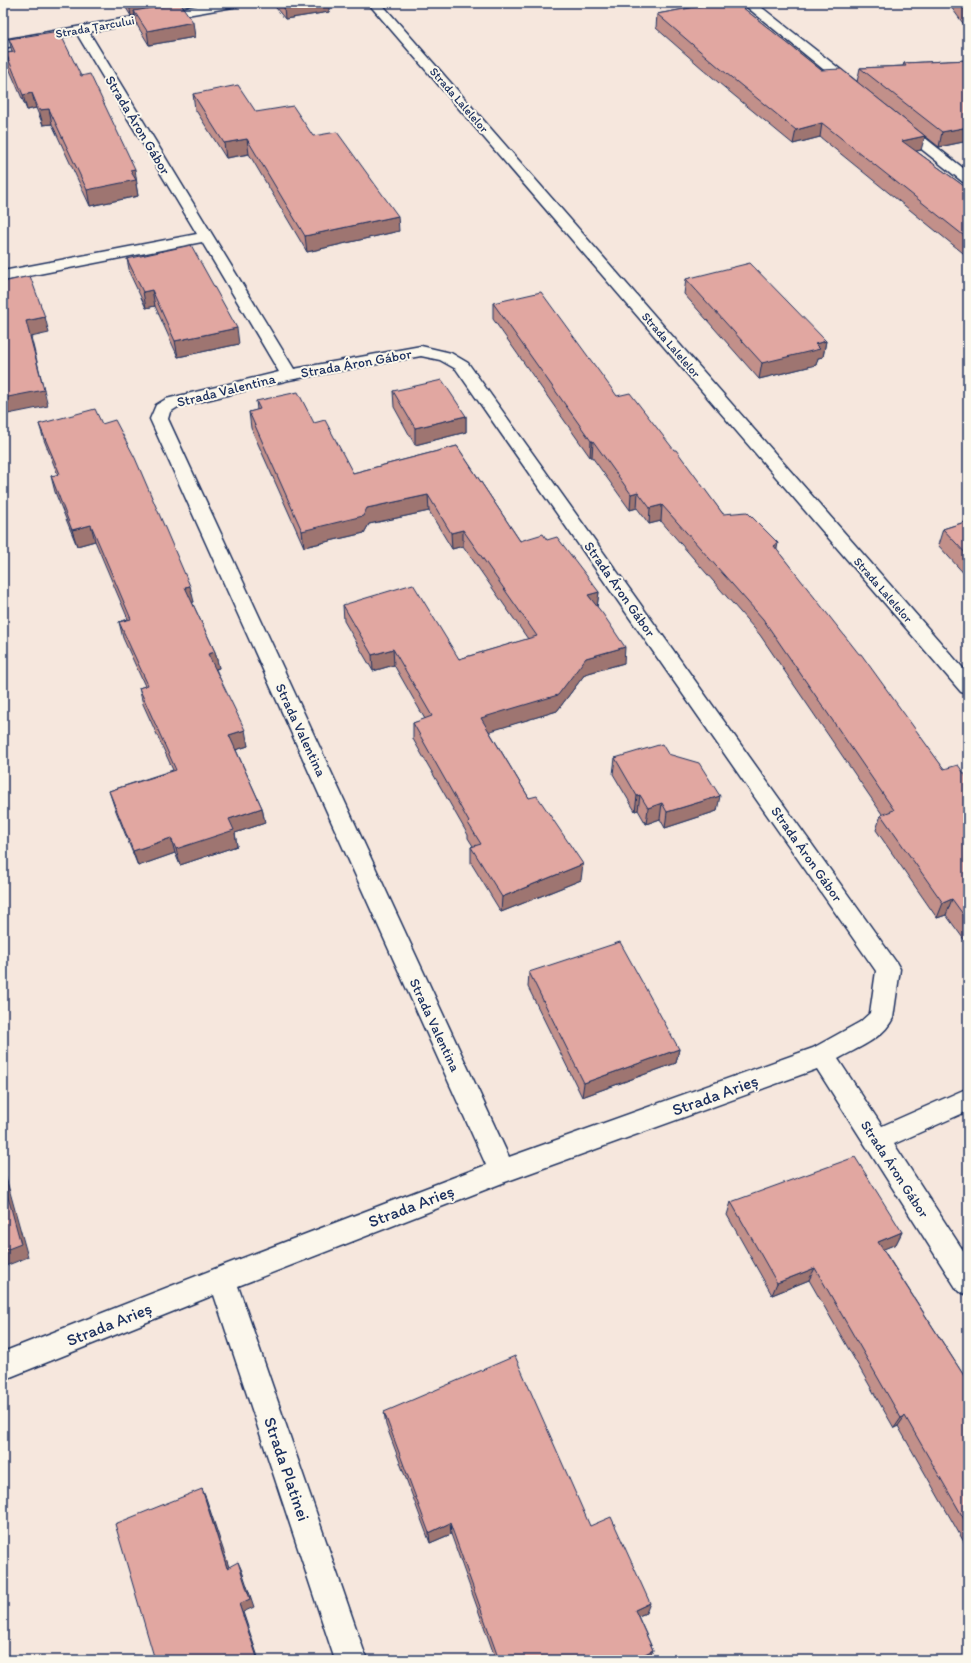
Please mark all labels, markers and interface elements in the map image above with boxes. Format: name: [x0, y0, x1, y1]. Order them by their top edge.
street label: Strada Țarcului: [54, 13, 136, 41]
street label: Strada Lalelelor: [427, 64, 491, 136]
street label: Strada Áron Gábor: [101, 73, 174, 178]
street label: Strada Lalelelor: [639, 309, 703, 381]
street label: Strada Áron Gábor: [299, 345, 413, 382]
street label: Strada Valentina: [175, 370, 278, 411]
street label: Strada Áron Gábor: [580, 538, 659, 641]
street label: Strada Lalelelor: [851, 554, 915, 626]
street label: Strada Valentina: [272, 681, 330, 780]
street label: Strada Áron Gábor: [767, 803, 846, 906]
street label: Strada Valentina: [406, 976, 464, 1075]
street label: Strada Arieș: [669, 1070, 761, 1120]
street label: Strada Áron Gábor: [857, 1117, 933, 1221]
street label: Strada Arieș: [365, 1180, 457, 1232]
street label: Strada Arieș: [63, 1298, 155, 1350]
street label: Strada Platinei: [260, 1414, 314, 1524]

